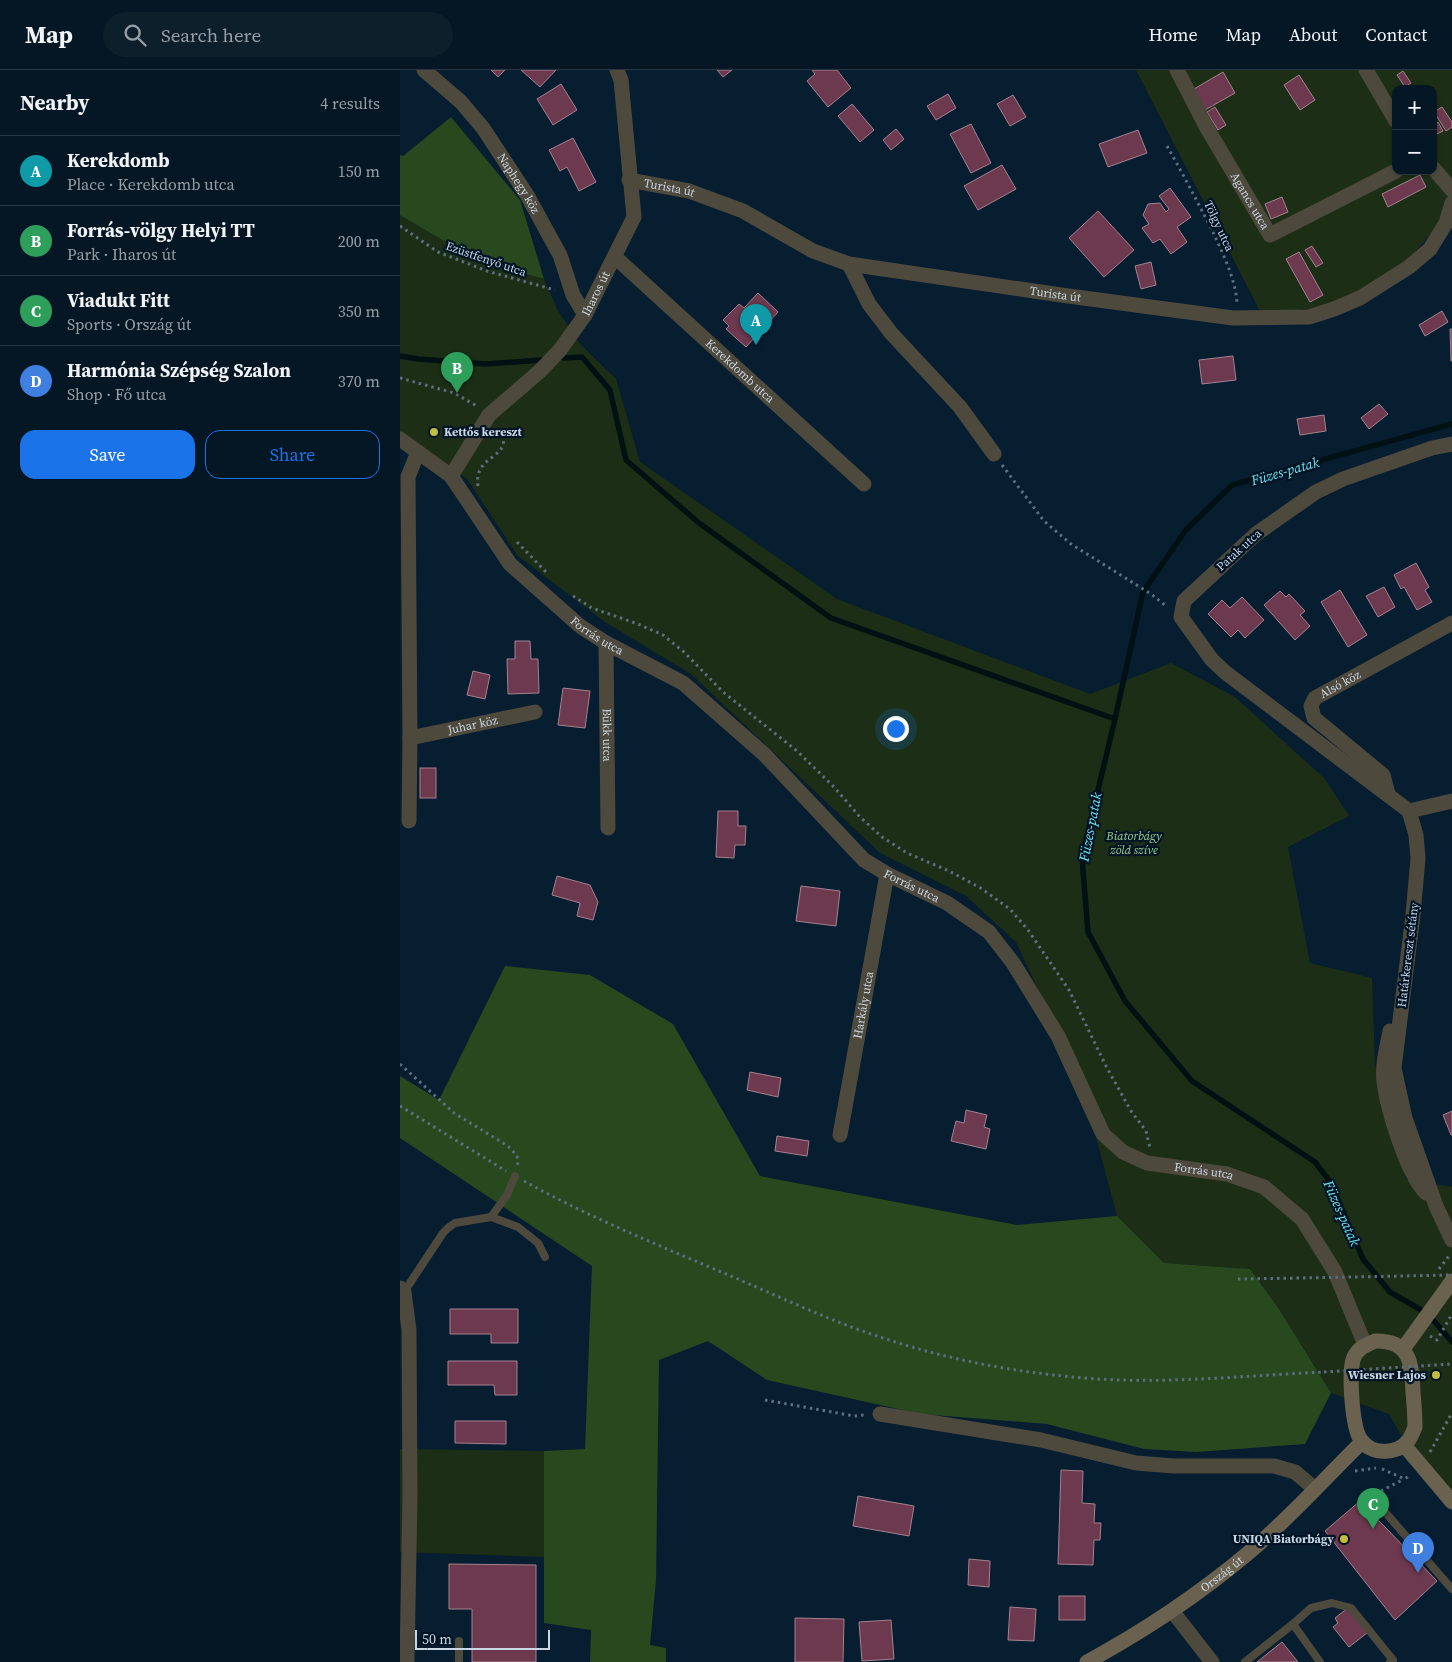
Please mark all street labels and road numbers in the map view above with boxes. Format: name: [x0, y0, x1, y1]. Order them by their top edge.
street label: Naphegy köz: [494, 150, 544, 217]
street label: Agancs utca: [1227, 169, 1274, 233]
street label: Turista út: [643, 175, 697, 201]
street label: Tölgy utca: [1200, 198, 1238, 255]
street label: Ezüstfenyő utca: [444, 238, 529, 281]
street label: Iharos út: [578, 269, 614, 319]
street label: Turista út: [1029, 283, 1082, 306]
street label: Kerekdomb utca: [702, 335, 778, 407]
street label: Patak utca: [1213, 525, 1266, 574]
street label: Forrás utca: [567, 613, 627, 659]
street label: Alsó köz: [1317, 666, 1364, 702]
street label: Bükk utca: [599, 708, 615, 763]
street label: Juhar köz: [445, 712, 500, 738]
street label: Forrás utca: [881, 866, 943, 907]
street label: Határkereszt sétány: [1394, 901, 1422, 1008]
street label: Harkály utca: [849, 969, 877, 1040]
street label: Forrás utca: [1173, 1159, 1237, 1184]
street label: Ország út: [1197, 1552, 1247, 1596]

